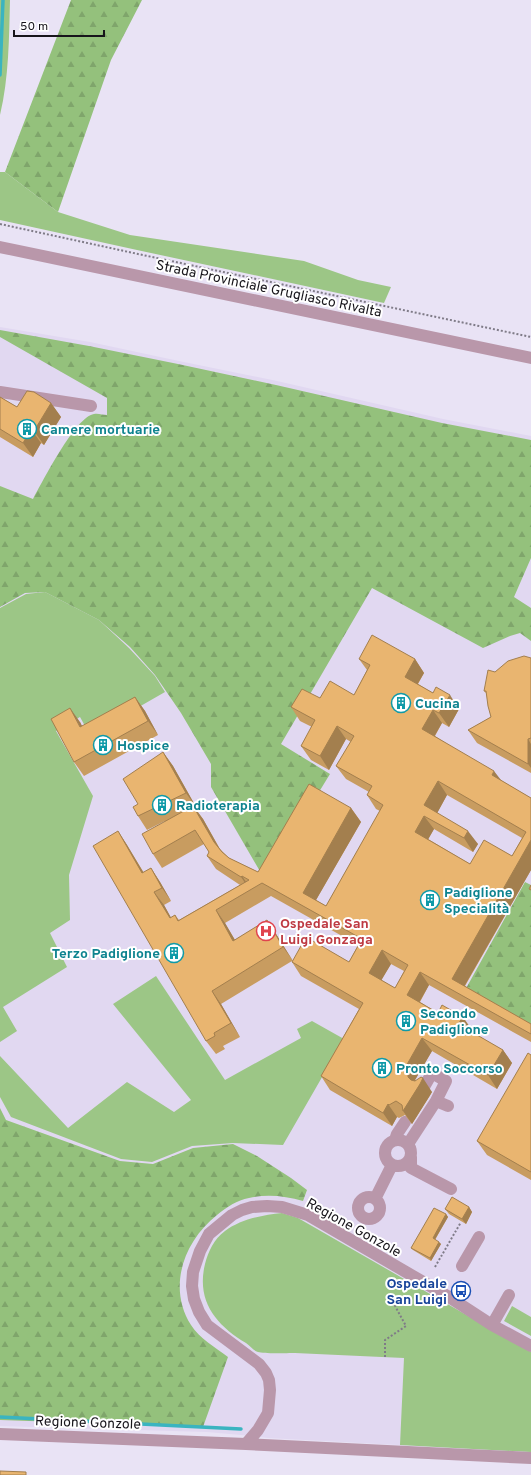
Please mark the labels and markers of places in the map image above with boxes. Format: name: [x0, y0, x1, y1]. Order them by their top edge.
building icon: Camere mortuarie: [16, 418, 38, 440]
place label: Camere mortuarie: [41, 422, 160, 439]
building icon: Cucina: [390, 692, 412, 714]
place label: Cucina: [415, 696, 460, 713]
building icon: Hospice: [92, 734, 114, 756]
place label: Hospice: [117, 738, 169, 755]
building icon: Radioterapia: [151, 794, 173, 816]
place label: Radioterapia: [176, 798, 260, 815]
place label: Padiglione Specialità: [444, 885, 513, 918]
building icon: Padiglione Specialità: [419, 889, 441, 911]
place label: Ospedale San Luigi Gonzaga: [280, 916, 373, 949]
hospital icon: Ospedale San Luigi Gonzaga: [255, 920, 277, 942]
building icon: Terzo Padiglione: [163, 942, 185, 964]
place label: Terzo Padiglione: [52, 946, 160, 963]
place label: Secondo Padiglione: [420, 1006, 489, 1039]
building icon: Secondo Padiglione: [395, 1010, 417, 1032]
building icon: Pronto Soccorso: [371, 1057, 393, 1079]
place label: Pronto Soccorso: [396, 1061, 503, 1078]
place label: Ospedale San Luigi: [386, 1276, 447, 1309]
bus stop icon: Ospedale San Luigi: [450, 1280, 472, 1302]

